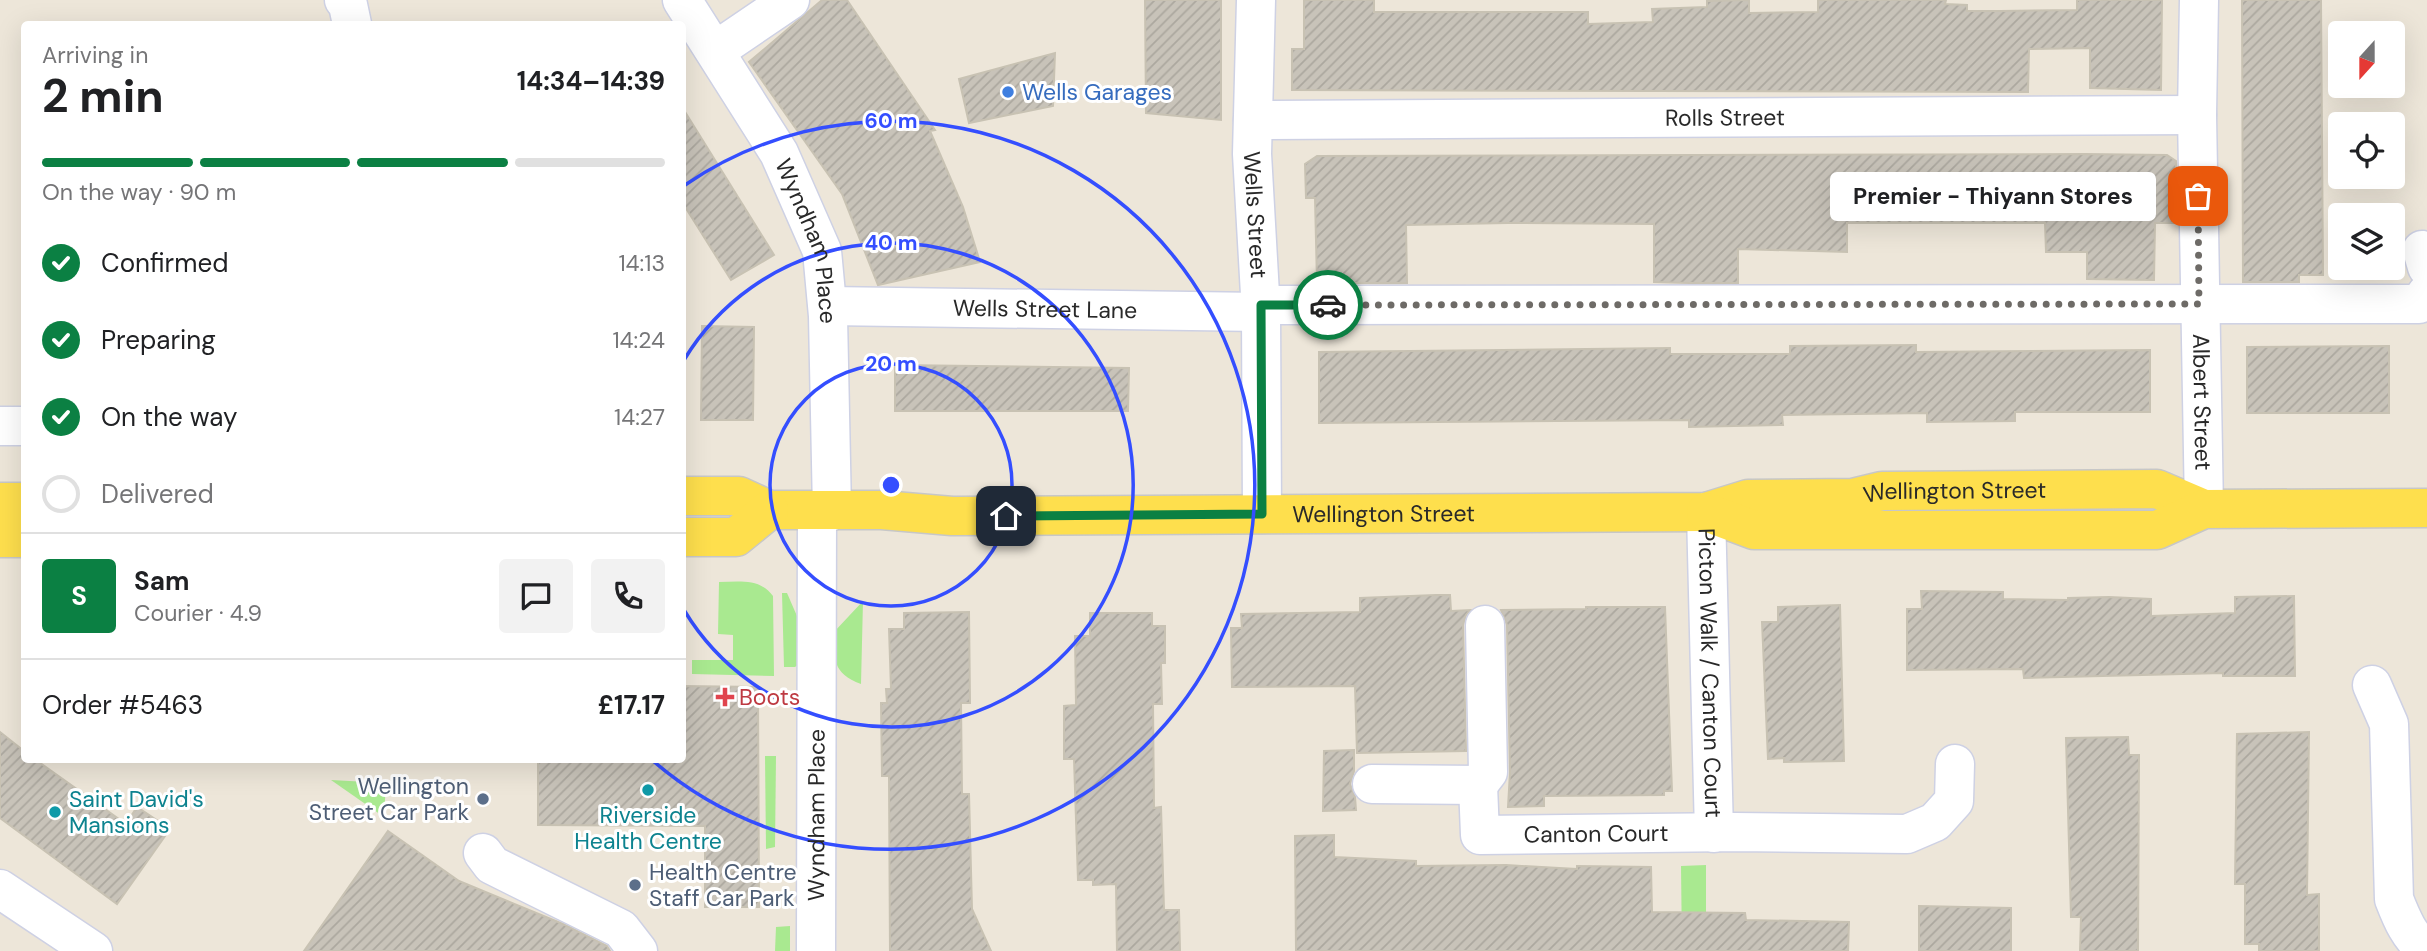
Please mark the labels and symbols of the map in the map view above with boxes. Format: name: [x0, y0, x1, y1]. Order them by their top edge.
north arrow: [2328, 21, 2404, 98]
place label: Wells Garages: [1022, 77, 1172, 107]
marker: Wells Garages: [1000, 84, 1016, 100]
street label: Rolls Street: [1665, 102, 1785, 133]
text: 60 m: [865, 107, 917, 135]
street label: Wells Street: [1237, 150, 1274, 279]
street label: Wyndham Place: [768, 154, 843, 324]
pin: [2168, 166, 2228, 226]
callout: Premier - Thiyann Stores: [1830, 172, 2156, 220]
text: 40 m: [864, 229, 918, 257]
courier: [1293, 270, 1363, 340]
street label: Wells Street Lane: [953, 293, 1137, 325]
street label: Albert Street: [2186, 333, 2218, 471]
text: 20 m: [865, 350, 917, 378]
centre of rings: [879, 473, 903, 497]
street label: Wellington Street: [1860, 475, 2046, 510]
pin: [976, 486, 1036, 546]
street label: Wellington Street: [1292, 498, 1475, 529]
street label: Picton Walk / Canton Court: [1691, 528, 1729, 818]
place label: Boots: [739, 682, 800, 712]
marker: Boots: [717, 689, 733, 705]
street label: Wyndham Place: [801, 729, 832, 901]
place label: Wellington Street Car Park: [309, 771, 469, 827]
marker: Riverside Health Centre: [640, 782, 656, 798]
place label: Saint David's Mansions: [69, 784, 204, 840]
marker: Wellington Street Car Park: [475, 791, 491, 807]
place label: Riverside Health Centre: [574, 800, 722, 856]
marker: Saint David's Mansions: [47, 804, 63, 820]
street label: Canton Court: [1523, 818, 1669, 849]
place label: Health Centre Staff Car Park: [649, 857, 797, 913]
marker: Health Centre Staff Car Park: [627, 877, 643, 893]

